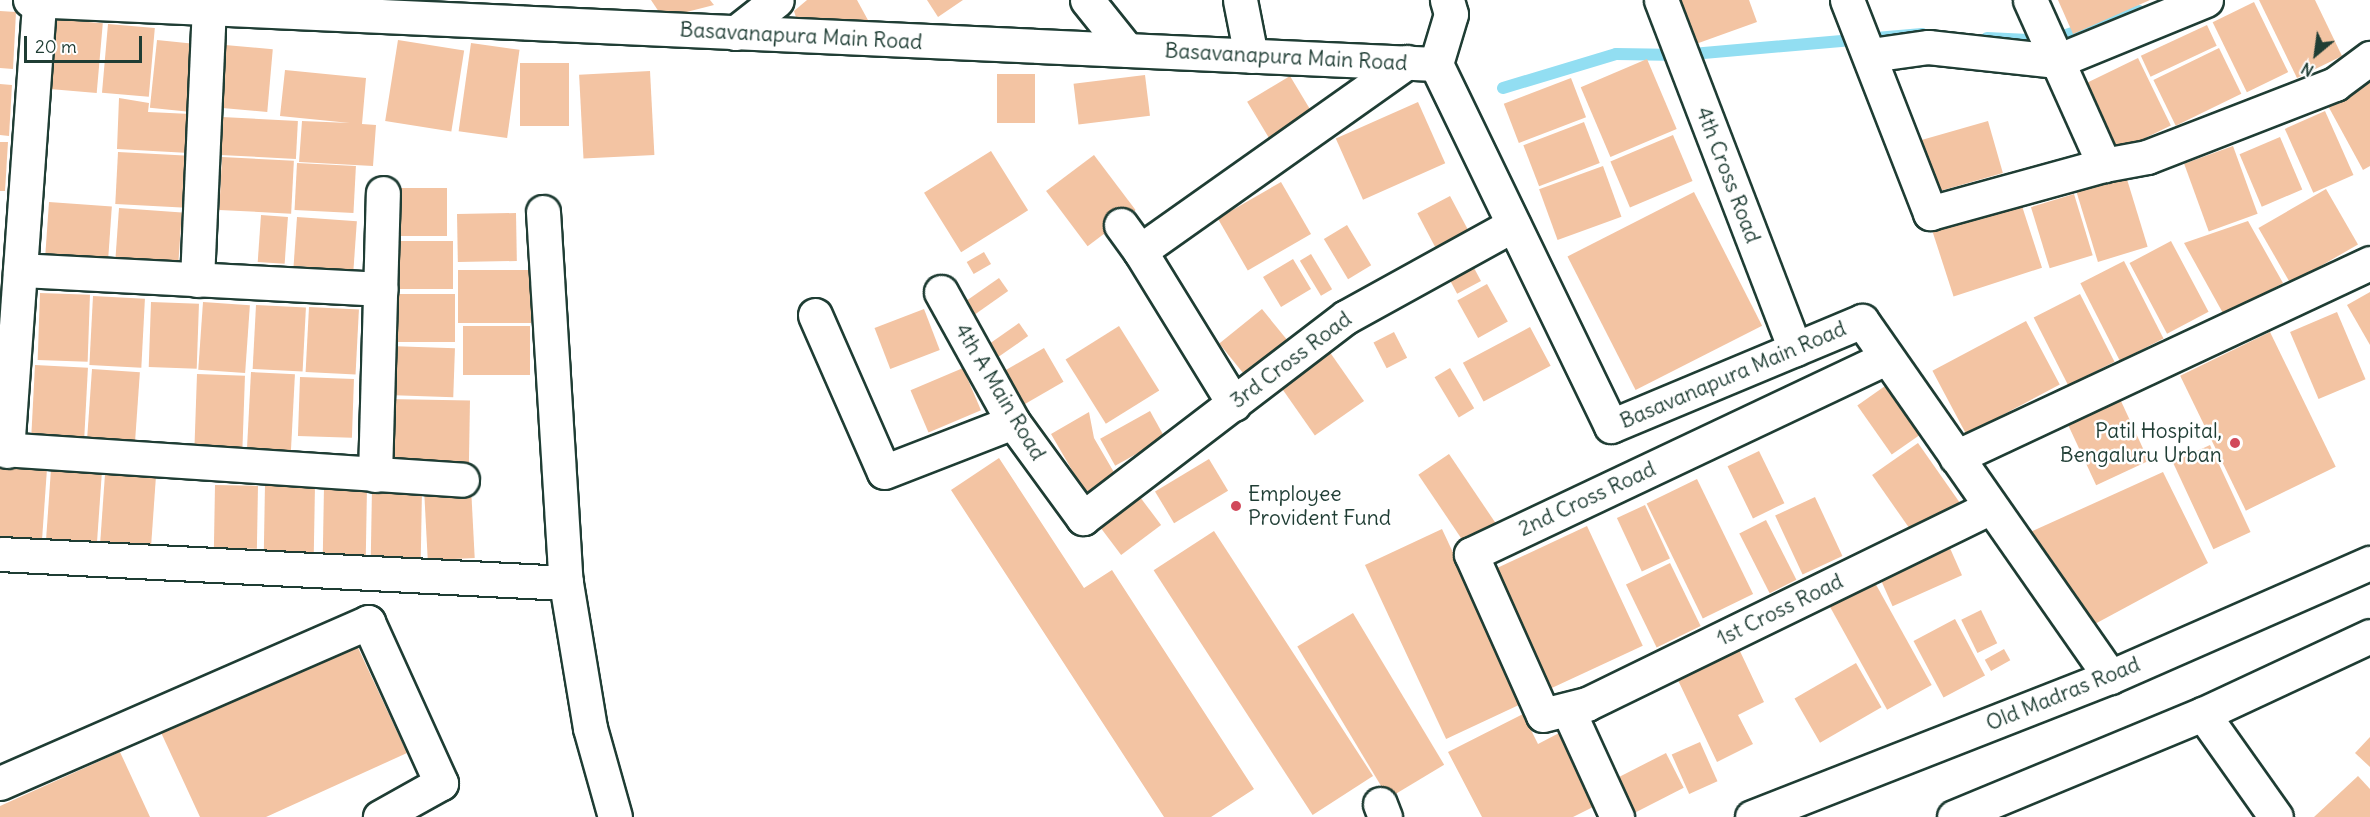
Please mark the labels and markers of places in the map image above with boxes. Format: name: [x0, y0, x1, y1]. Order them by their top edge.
place label: Patil Hospital, Bengaluru Urban: [2060, 418, 2222, 468]
marker: Patil Hospital, Bengaluru Urban: [2226, 434, 2244, 452]
place label: Employee Provident Fund: [1248, 481, 1391, 531]
marker: Employee Provident Fund: [1229, 499, 1243, 513]

